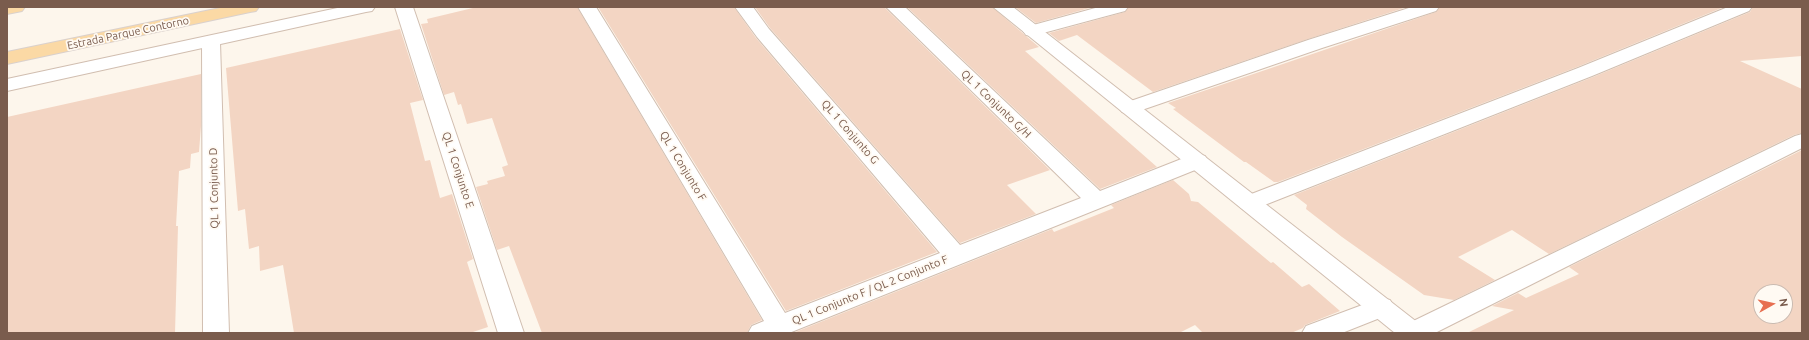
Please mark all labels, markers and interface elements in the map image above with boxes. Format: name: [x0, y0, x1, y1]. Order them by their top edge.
street label: Estrada Parque Contorno: [66, 14, 190, 52]
street label: QL 1 Conjunto G/H: [958, 67, 1034, 141]
street label: QL 1 Conjunto G: [819, 97, 881, 167]
street label: QL 1 Conjunto F: [657, 129, 709, 203]
street label: QL 1 Conjunto E: [439, 130, 477, 210]
street label: QL 1 Conjunto D: [207, 147, 221, 229]
street label: QL 1 Conjunto F / QL 2 Conjunto F: [790, 253, 950, 327]
north arrow: [1753, 284, 1793, 324]
text: N: [1777, 298, 1790, 307]

